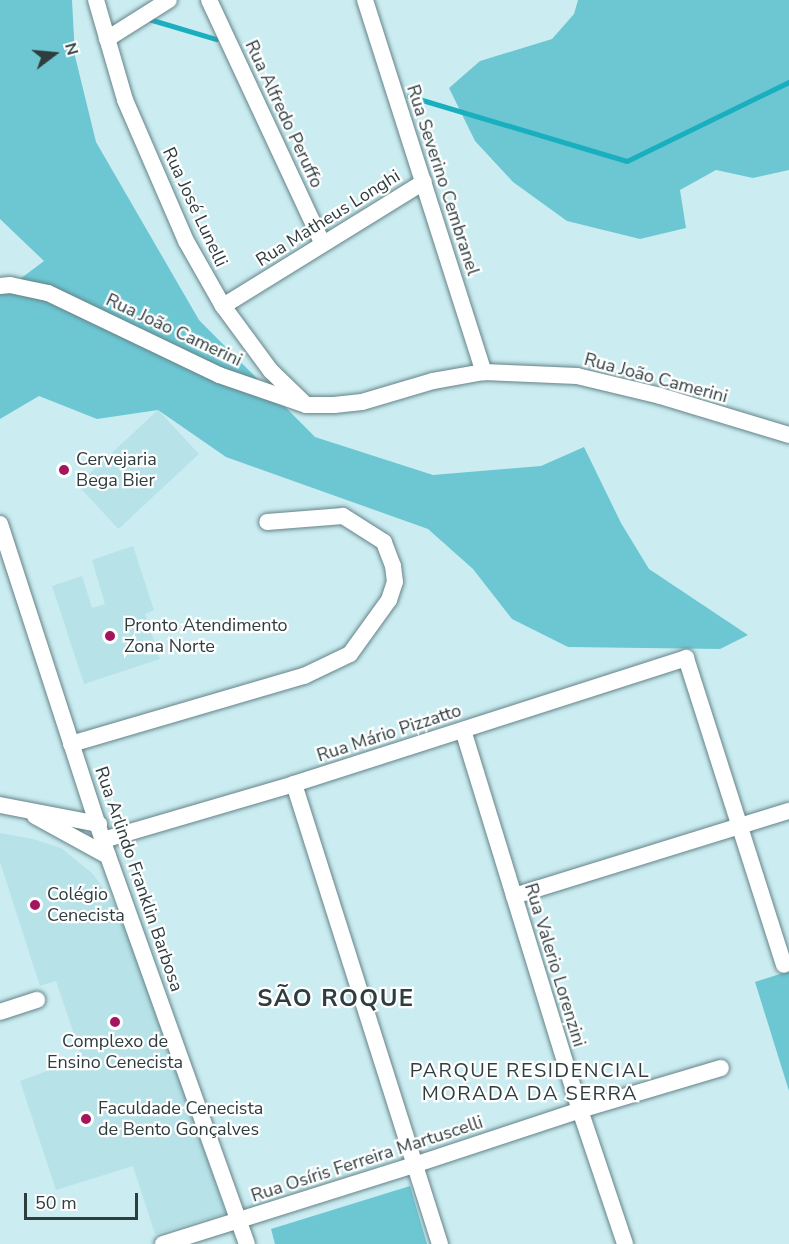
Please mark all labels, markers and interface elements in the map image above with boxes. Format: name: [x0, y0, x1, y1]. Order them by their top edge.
north arrow: [24, 24, 84, 84]
street label: Rua Alfredo Peruffo: [240, 37, 328, 191]
text: N: [59, 40, 84, 58]
street label: Rua Severino Cembranel: [402, 82, 484, 278]
street label: Rua José Lunelli: [158, 144, 232, 270]
street label: Rua Matheus Longhi: [252, 165, 404, 271]
street label: Rua João Camerini: [103, 289, 245, 371]
street label: Rua João Camerini: [582, 348, 730, 408]
place label: Cervejaria Bega Bier: [76, 449, 157, 492]
marker: Cervejaria Bega Bier: [57, 463, 71, 477]
place label: Pronto Atendimento Zona Norte: [124, 615, 288, 658]
marker: Pronto Atendimento Zona Norte: [101, 627, 119, 645]
street label: Rua Mário Pizzatto: [314, 699, 464, 767]
street label: Rua Arlindo Franklin Barbosa: [90, 764, 188, 994]
street label: Rua Valerio Lorenzini: [520, 881, 590, 1049]
place label: Colégio Cenecista: [47, 884, 125, 926]
marker: Colégio Cenecista: [28, 898, 42, 912]
district label: SÃO ROQUE: [257, 985, 415, 1013]
marker: Complexo de Ensino Cenecista: [108, 1015, 122, 1029]
place label: Complexo de Ensino Cenecista: [47, 1031, 183, 1074]
district label: PARQUE RESIDENCIAL MORADA DA SERRA: [410, 1059, 650, 1106]
place label: Faculdade Cenecista de Bento Gonçalves: [98, 1098, 263, 1140]
street label: Rua Osíris Ferreira Martuscelli: [248, 1111, 486, 1207]
marker: Faculdade Cenecista de Bento Gonçalves: [79, 1112, 93, 1126]
scale bar: [27, 1181, 141, 1219]
text: 50 m: [35, 1191, 77, 1215]

